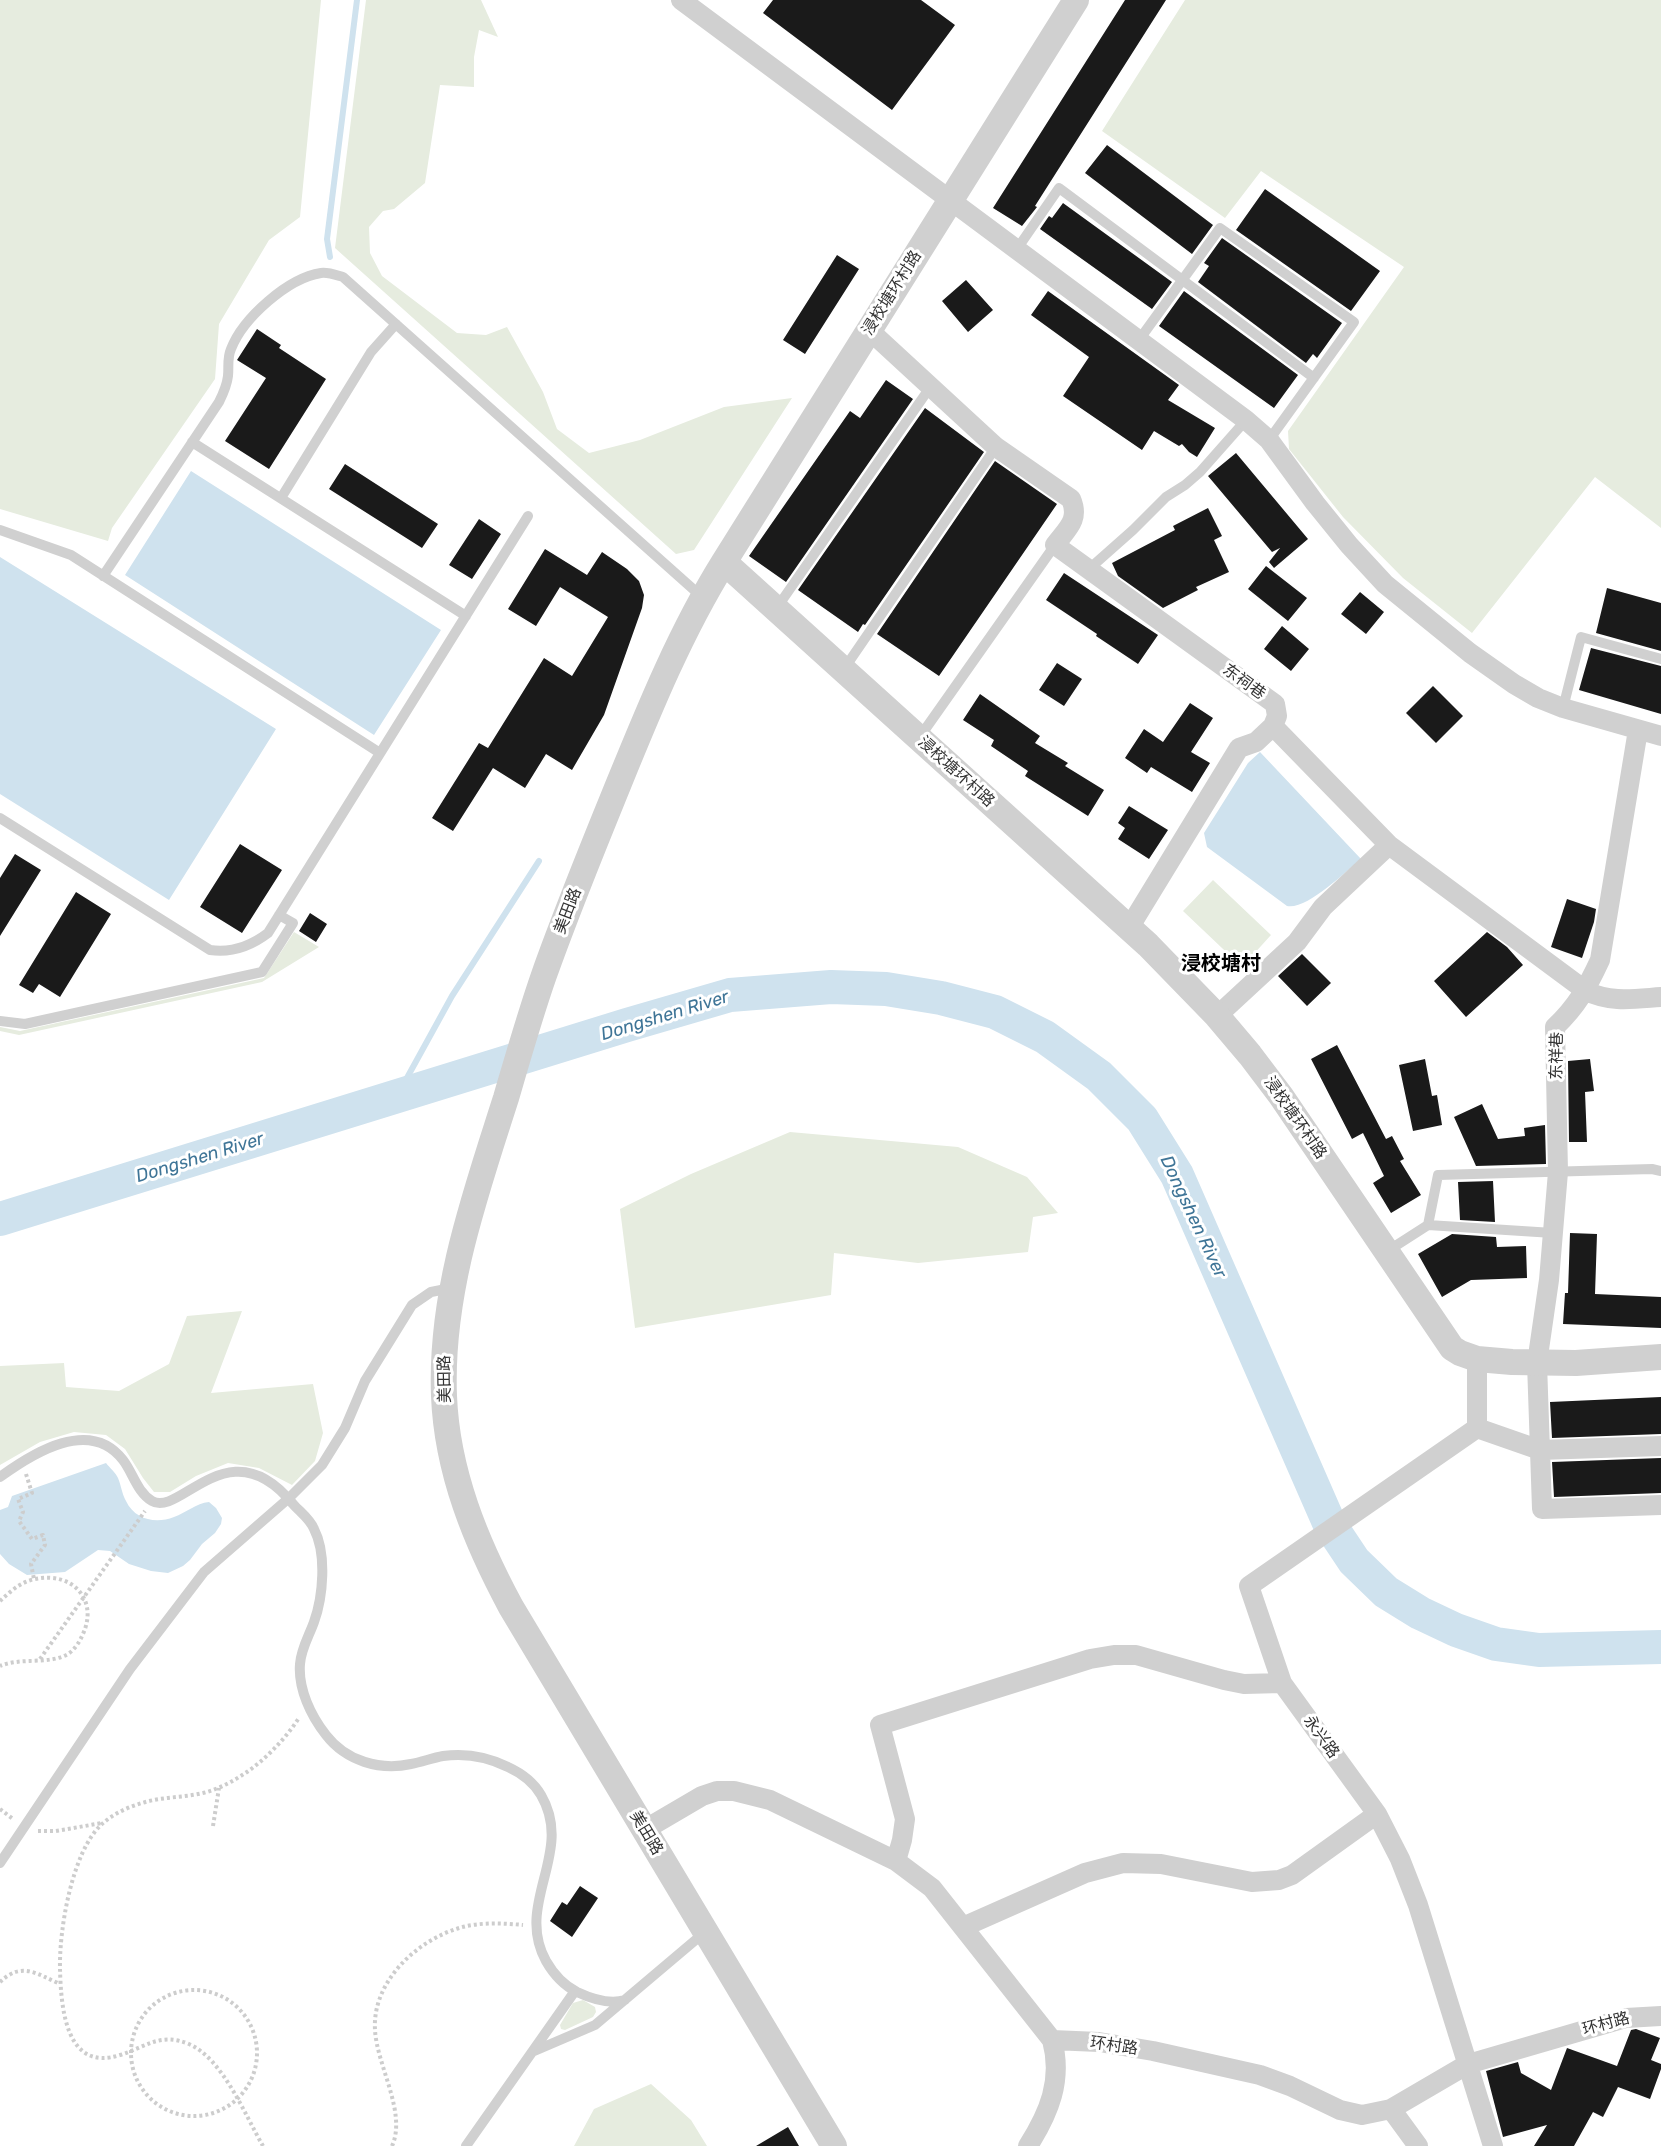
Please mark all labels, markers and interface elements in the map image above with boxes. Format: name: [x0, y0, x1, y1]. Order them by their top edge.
street label: 浸校塘环村路: [858, 247, 926, 339]
street label: 东祠巷: [1219, 660, 1269, 704]
street label: 浸校塘环村路: [914, 733, 998, 811]
street label: 美田路: [550, 885, 586, 937]
district label: 浸校塘村: [1181, 952, 1261, 976]
water label: Dongshen River: [598, 986, 732, 1046]
street label: 东祥巷: [1547, 1032, 1567, 1080]
street label: 浸校塘环村路: [1260, 1073, 1330, 1163]
water label: Dongshen River: [133, 1128, 267, 1188]
water label: Dongshen River: [1155, 1152, 1231, 1282]
street label: 美田路: [435, 1355, 455, 1403]
street label: 永兴路: [1299, 1712, 1343, 1762]
street label: 美田路: [625, 1807, 667, 1859]
street label: 环村路: [1580, 2009, 1632, 2039]
street label: 环村路: [1089, 2033, 1139, 2059]

